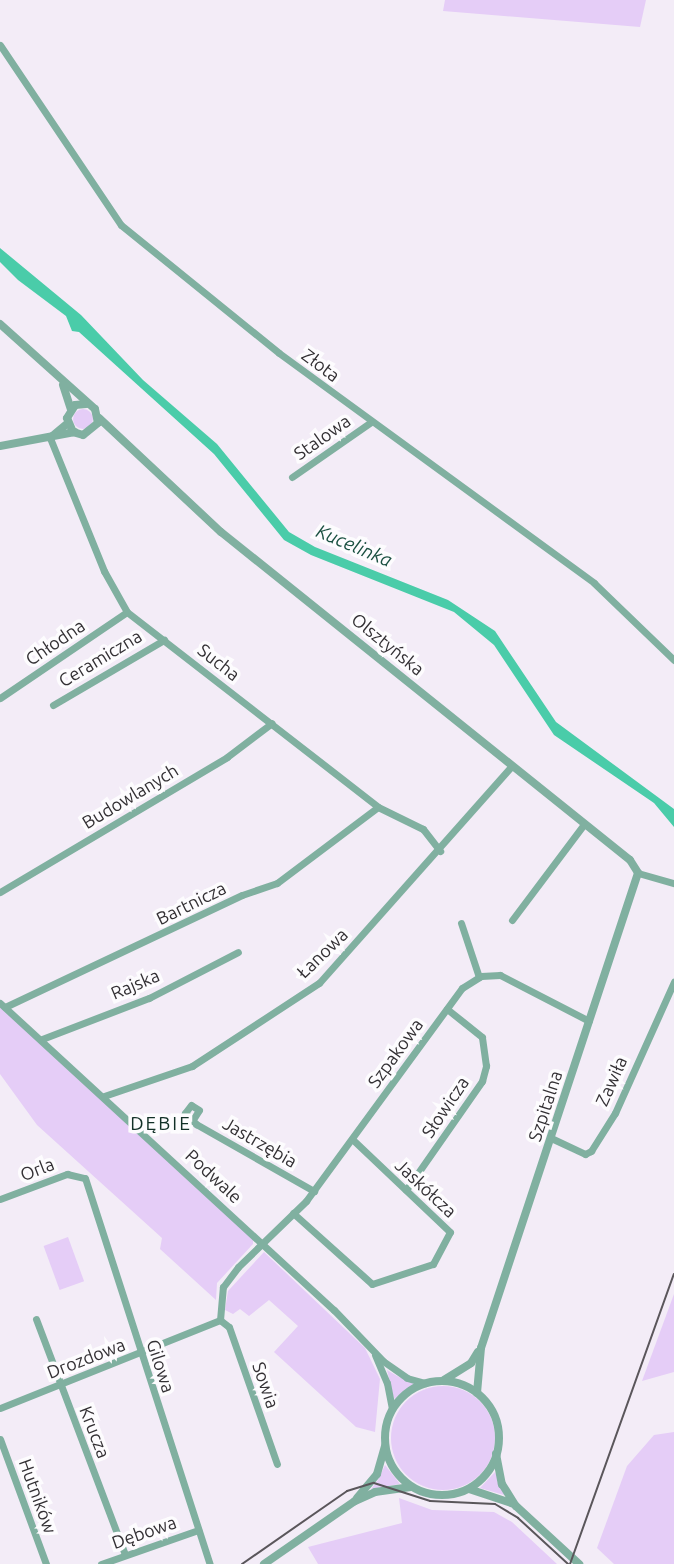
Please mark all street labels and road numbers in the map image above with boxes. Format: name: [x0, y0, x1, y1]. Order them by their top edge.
street label: Złota: [298, 344, 344, 386]
street label: Stalowa: [290, 410, 354, 464]
street label: Olsztyńska: [347, 608, 429, 680]
street label: Chłodna: [21, 614, 89, 670]
street label: Ceramiczna: [55, 625, 145, 691]
street label: Sucha: [194, 639, 244, 685]
street label: Budowlanych: [78, 759, 182, 833]
street label: Bartnicza: [153, 877, 229, 929]
street label: Łanowa: [292, 923, 352, 983]
street label: Rajska: [107, 964, 163, 1004]
street label: Szpakowa: [363, 1014, 427, 1092]
street label: Zawiła: [591, 1053, 631, 1109]
street label: Szpitalna: [523, 1068, 567, 1144]
street label: Słowicza: [417, 1072, 473, 1142]
street label: Jastrzębia: [219, 1112, 301, 1172]
street label: Podwale: [181, 1144, 247, 1208]
street label: Orla: [17, 1153, 57, 1185]
street label: Jaskółcza: [391, 1154, 461, 1222]
street label: Drozdowa: [44, 1333, 128, 1383]
street label: Gilowa: [142, 1337, 180, 1395]
street label: Sowia: [248, 1359, 284, 1411]
street label: Krucza: [75, 1403, 115, 1461]
street label: Hutników: [15, 1456, 61, 1536]
street label: Dębowa: [109, 1511, 179, 1553]

